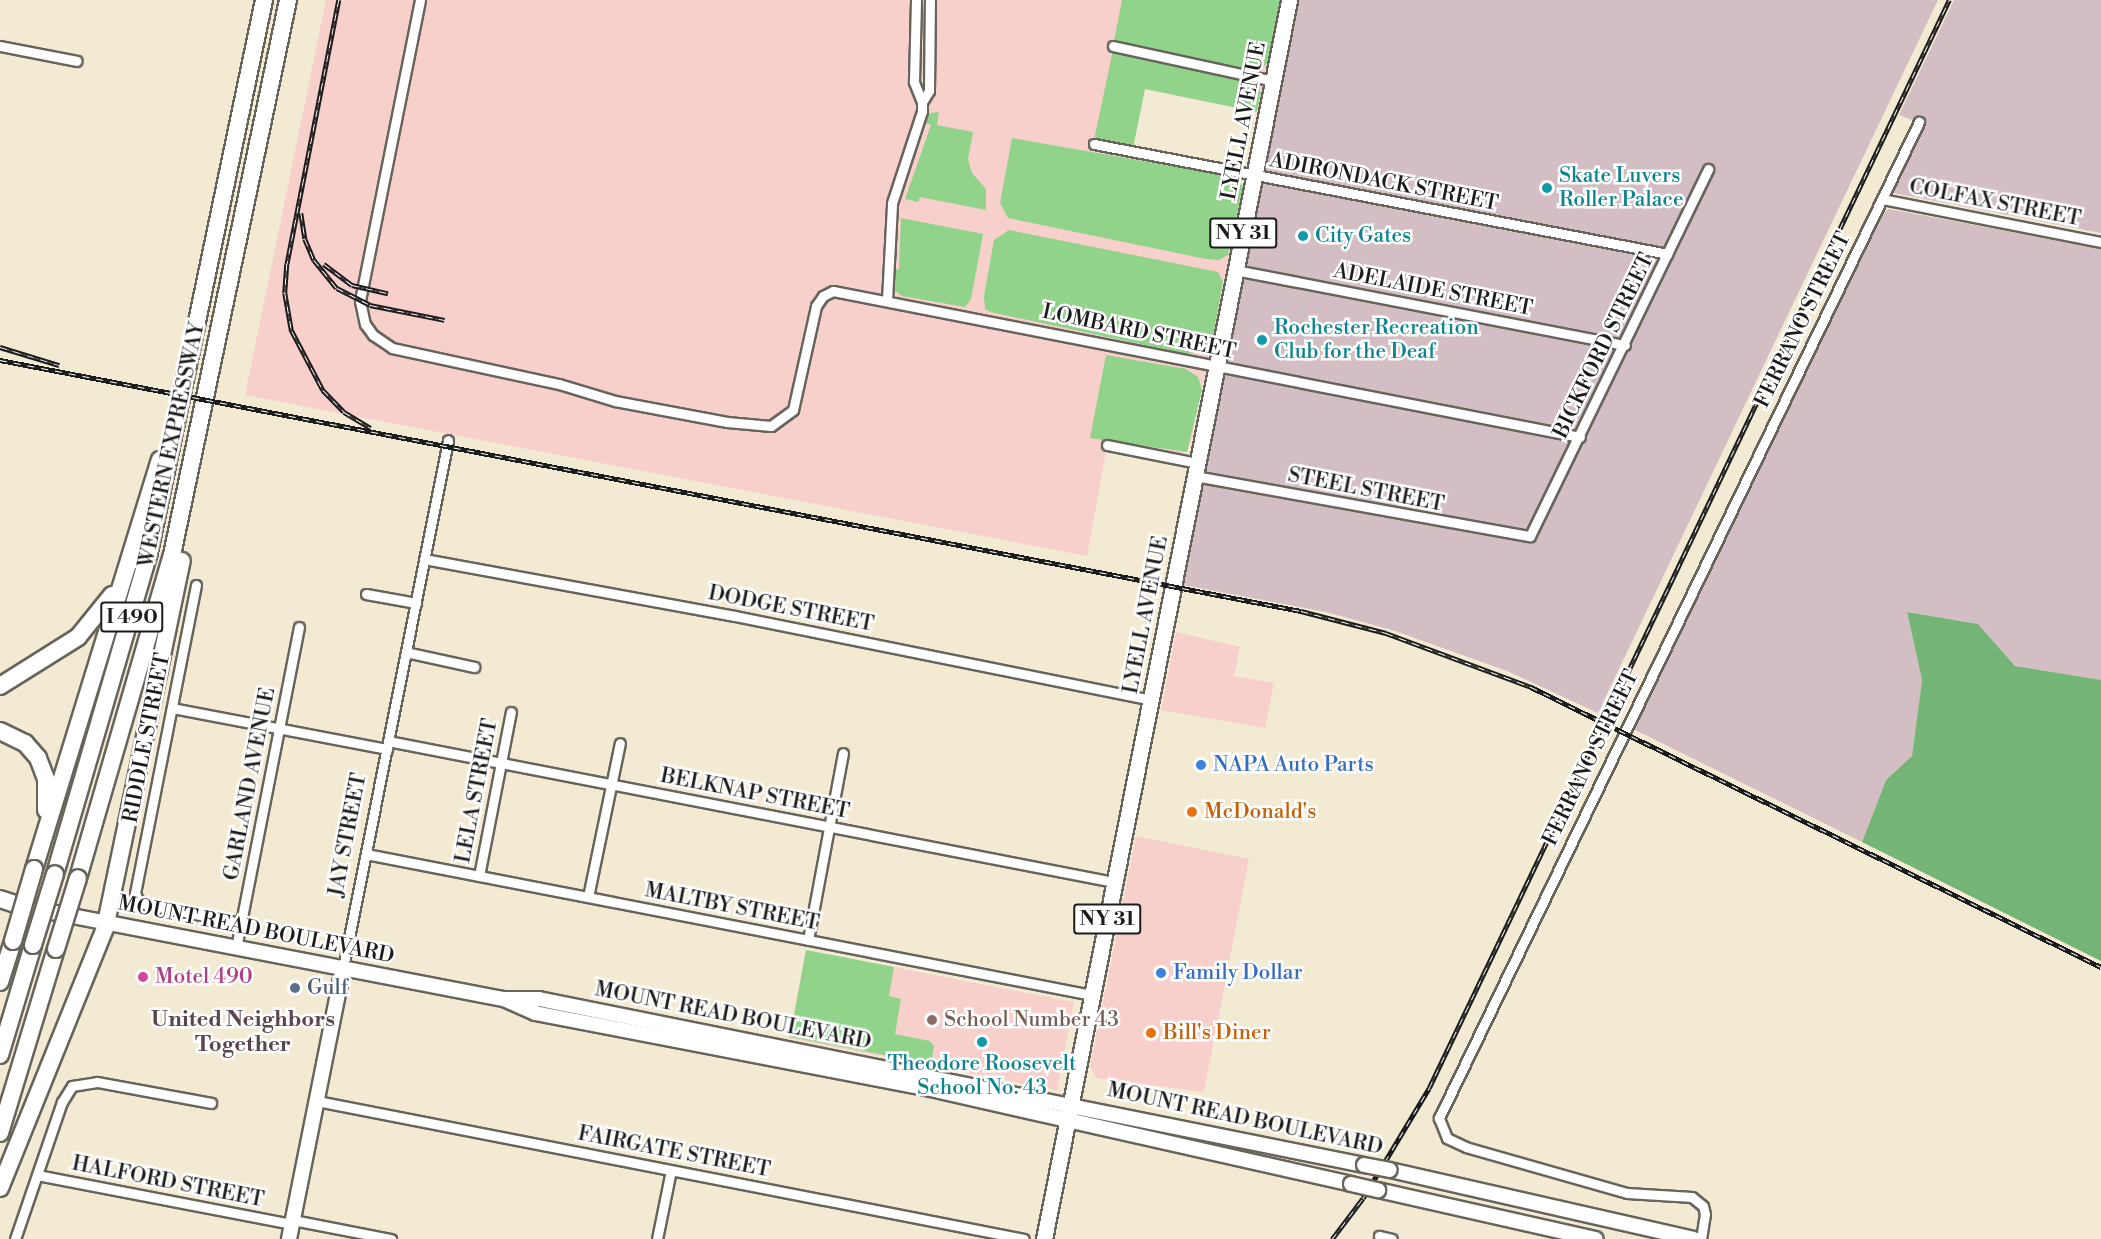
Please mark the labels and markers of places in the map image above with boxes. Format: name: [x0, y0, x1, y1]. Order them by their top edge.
place label: Skate Luvers Roller Palace: [1559, 163, 1684, 213]
marker: Skate Luvers Roller Palace: [1540, 181, 1554, 195]
place label: City Gates: [1315, 223, 1411, 249]
marker: City Gates: [1296, 229, 1310, 243]
place label: Rochester Recreation Club for the Deaf: [1274, 315, 1479, 365]
marker: Rochester Recreation Club for the Deaf: [1255, 333, 1269, 347]
place label: NAPA Auto Parts: [1213, 752, 1374, 778]
marker: NAPA Auto Parts: [1194, 758, 1208, 772]
place label: McDonald's: [1204, 799, 1316, 825]
marker: McDonald's: [1185, 805, 1199, 819]
place label: Family Dollar: [1173, 960, 1303, 986]
place label: Motel 490: [155, 964, 253, 990]
marker: Family Dollar: [1154, 966, 1168, 980]
marker: Motel 490: [136, 970, 150, 984]
place label: Gulf: [307, 975, 348, 1001]
marker: Gulf: [288, 981, 302, 995]
place label: School Number 43: [944, 1007, 1119, 1033]
marker: School Number 43: [925, 1013, 939, 1027]
place label: Bill's Diner: [1163, 1020, 1271, 1046]
marker: Bill's Diner: [1144, 1026, 1158, 1040]
marker: Theodore Roosevelt School No. 43: [975, 1035, 989, 1049]
place label: Theodore Roosevelt School No. 43: [888, 1051, 1076, 1101]

